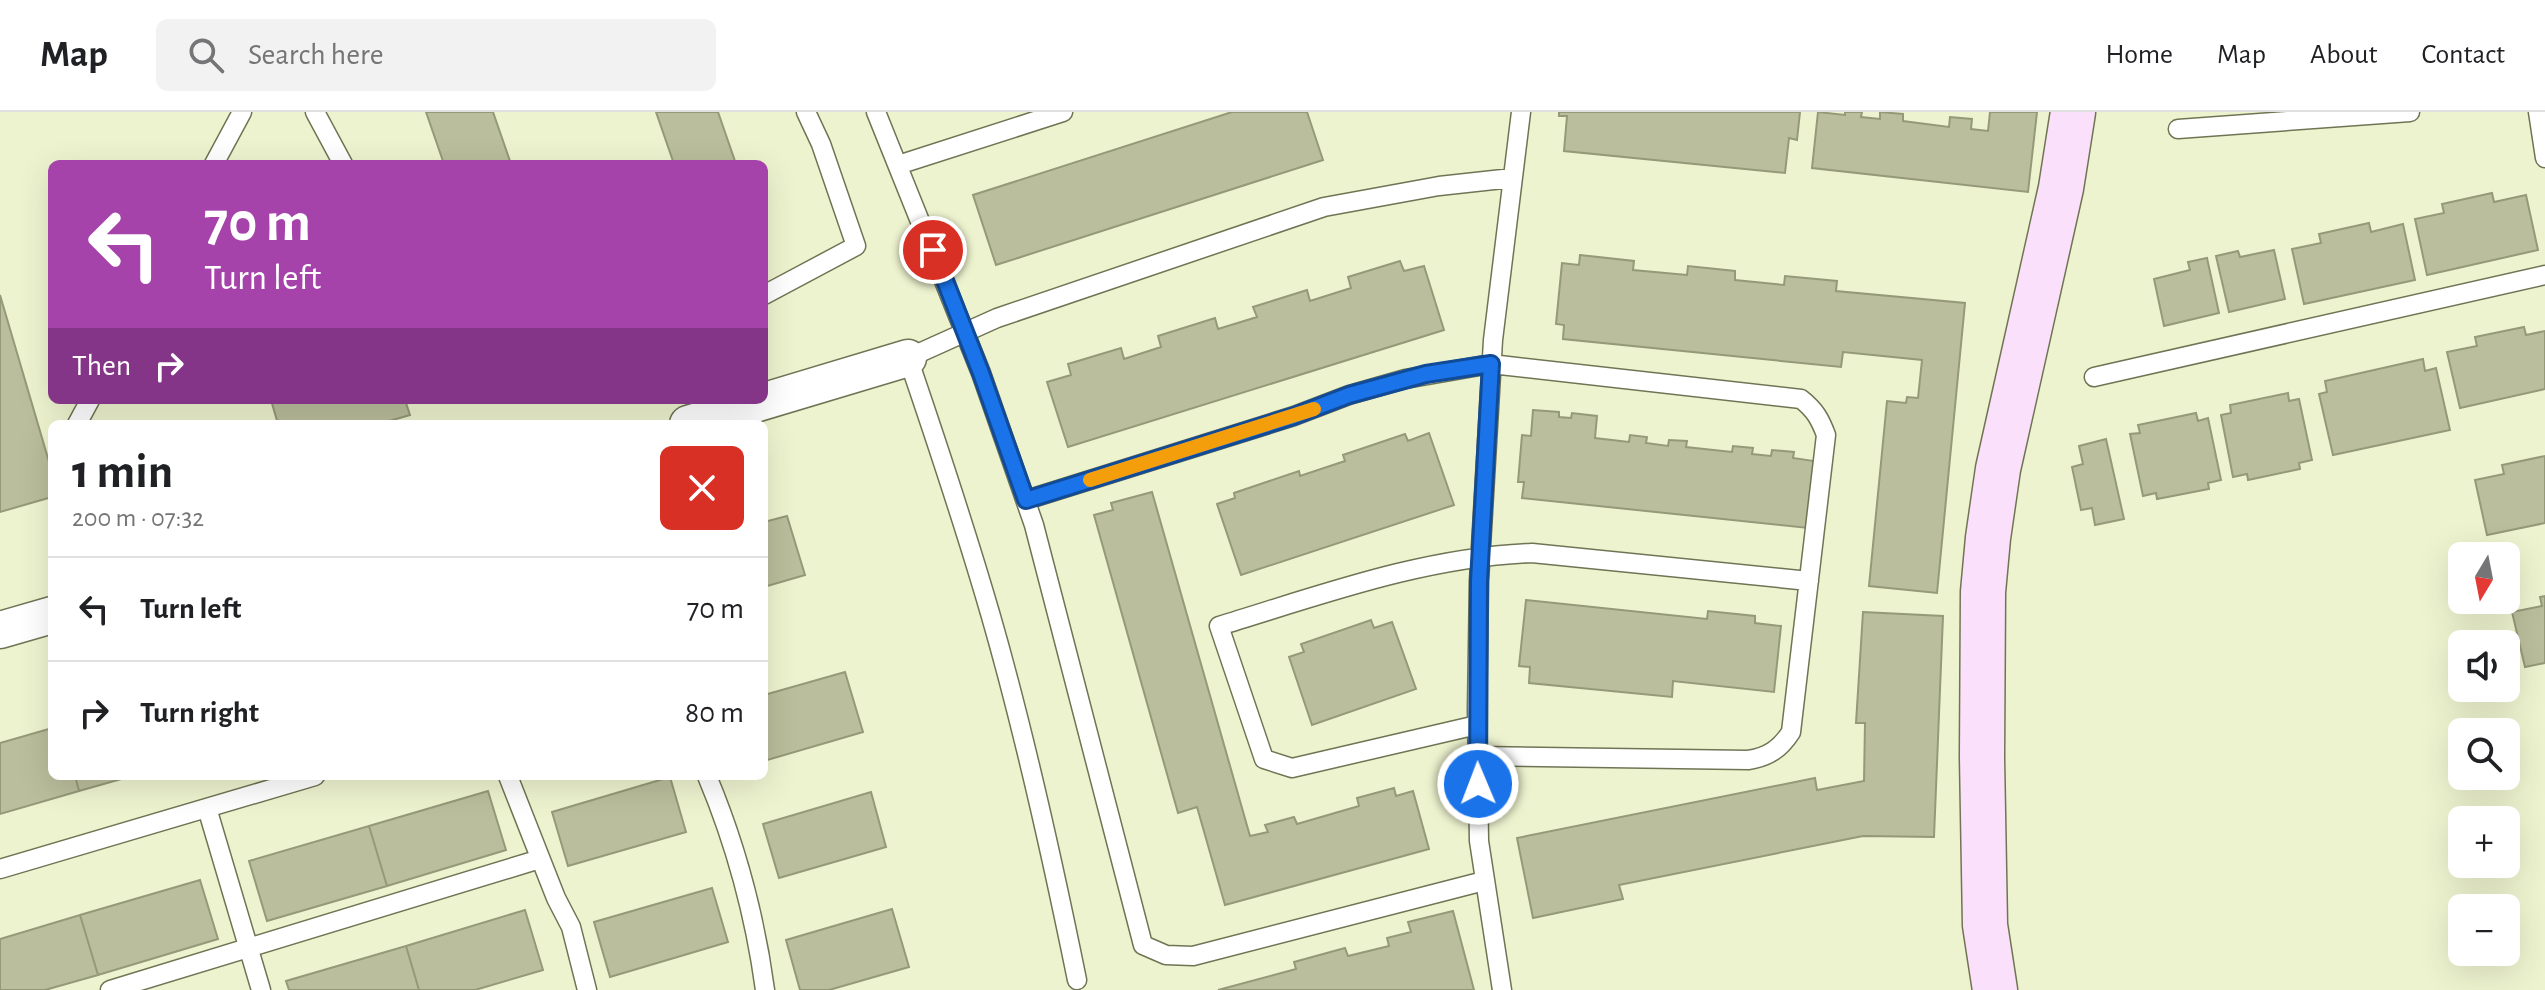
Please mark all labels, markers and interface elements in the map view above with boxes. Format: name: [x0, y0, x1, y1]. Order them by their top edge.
search box: [156, 19, 716, 91]
icon: search: [184, 33, 228, 77]
text: Map: [40, 36, 108, 74]
text: Search here: [248, 40, 384, 70]
text: Home: [2106, 41, 2173, 69]
text: Map: [2217, 41, 2266, 69]
text: About: [2310, 41, 2378, 69]
text: Contact: [2422, 41, 2505, 69]
icon: left: [72, 192, 176, 296]
text: 70 m: [204, 195, 311, 251]
pin: [899, 216, 967, 284]
icon: arrive: [911, 228, 955, 272]
text: Turn left: [204, 260, 321, 296]
icon: right: [147, 344, 191, 388]
text: Then: [72, 351, 131, 381]
button: close: [660, 446, 744, 530]
text: 1 min: [72, 449, 173, 497]
text: 200 m · 07:32: [72, 505, 204, 531]
north arrow: [2448, 542, 2520, 614]
map controls: [2448, 542, 2520, 966]
icon: left: [72, 587, 116, 631]
text: Turn left: [140, 594, 241, 624]
text: 70 m: [687, 594, 744, 624]
button: sound: [2448, 630, 2520, 702]
icon: right: [72, 691, 116, 735]
text: Turn right: [140, 698, 259, 728]
text: 80 m: [685, 698, 744, 728]
button: search: [2448, 718, 2520, 790]
position arrow: [1436, 742, 1520, 826]
button: +: [2448, 806, 2520, 878]
button: −: [2448, 894, 2520, 966]

